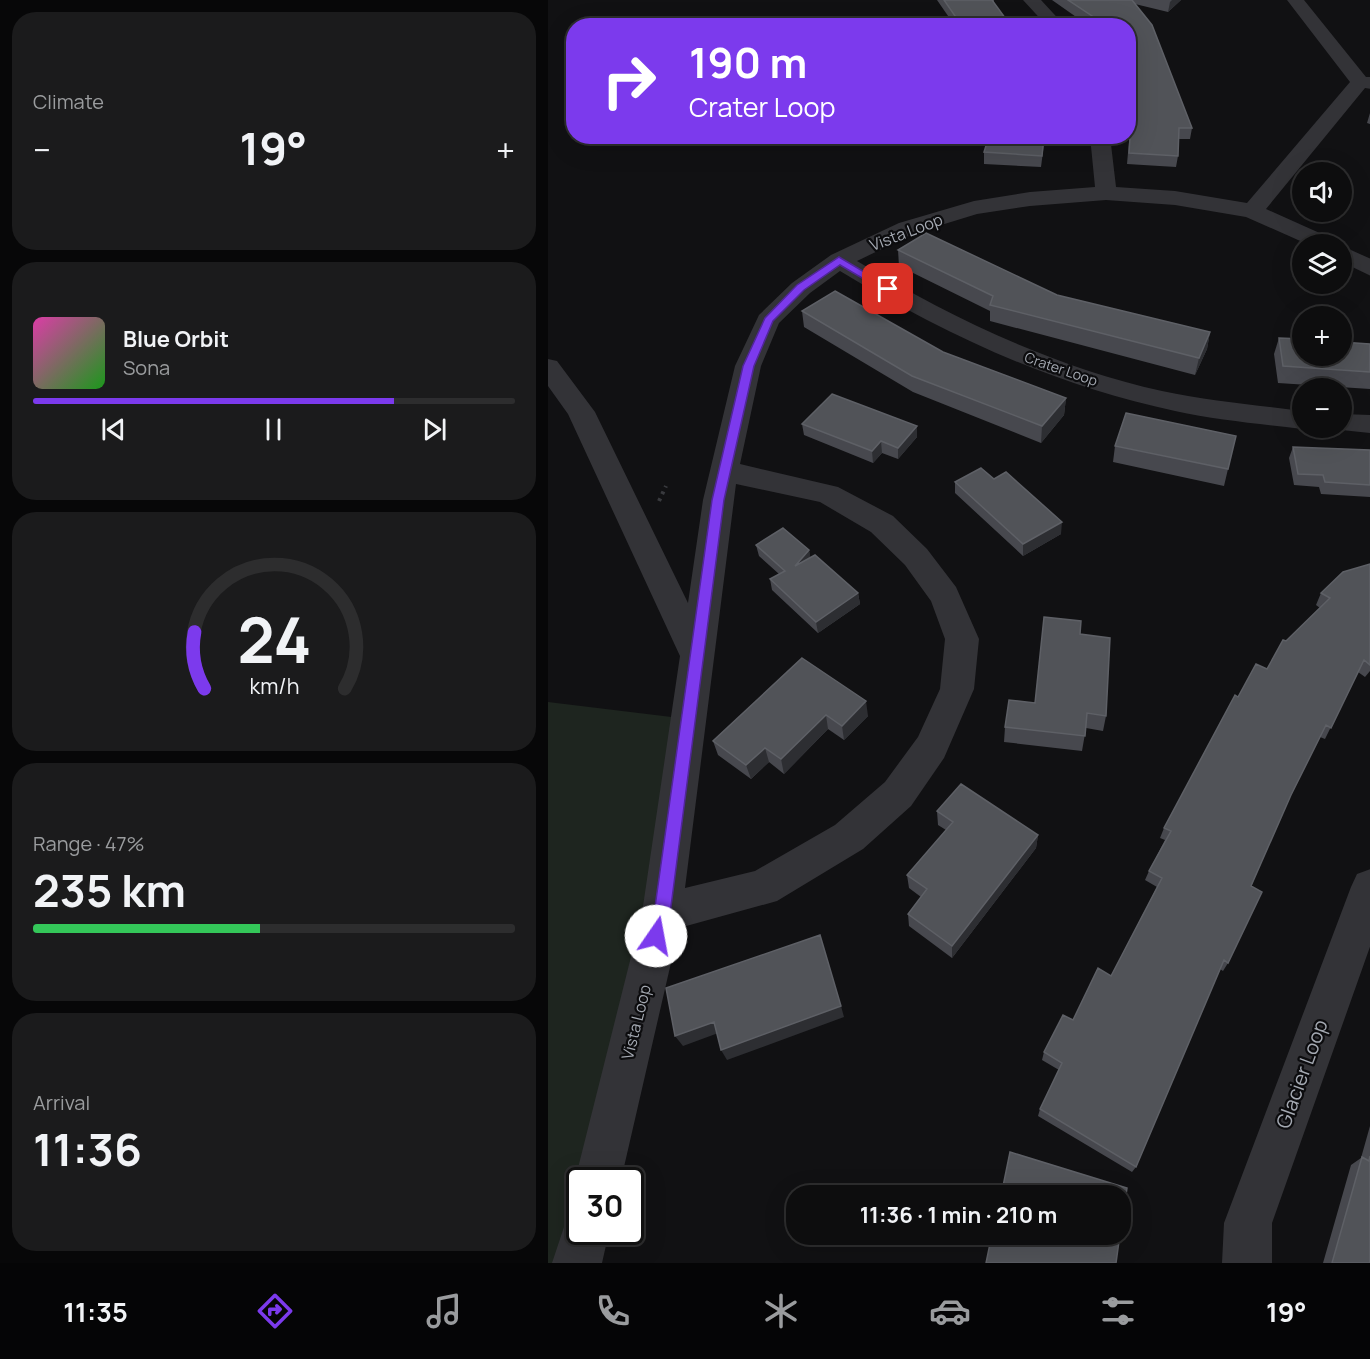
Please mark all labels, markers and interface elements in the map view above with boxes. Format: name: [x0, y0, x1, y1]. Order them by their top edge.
text: 190 m: [689, 33, 807, 91]
icon: right: [590, 42, 668, 120]
text: Climate: [33, 88, 104, 115]
text: Crater Loop: [689, 88, 835, 125]
text: 19°: [239, 117, 307, 179]
text: −: [33, 127, 51, 172]
text: +: [496, 127, 515, 172]
map controls: [1292, 162, 1352, 438]
button: sound: [1292, 162, 1352, 222]
street label: Vista Loop: [866, 208, 946, 256]
button: layers: [1292, 234, 1352, 294]
pin: [862, 263, 913, 314]
icon: arrive: [871, 272, 904, 305]
button: +: [1292, 306, 1352, 366]
text: Blue Orbit: [123, 324, 229, 354]
street label: Crater Loop: [1022, 347, 1100, 390]
text: Sona: [123, 354, 170, 381]
button: −: [1292, 378, 1352, 438]
icon: previous: [97, 413, 130, 446]
icon: pause: [257, 413, 290, 446]
icon: next: [418, 413, 451, 446]
text: 24: [237, 596, 311, 682]
text: km/h: [249, 671, 299, 700]
text: Range · 47%: [33, 830, 145, 857]
text: 235 km: [33, 859, 186, 921]
position arrow: [624, 904, 688, 968]
street label: Vista Loop: [616, 982, 656, 1062]
street label: Glacier Loop: [1269, 1016, 1334, 1132]
text: Arrival: [33, 1089, 90, 1116]
text: 11:36: [33, 1118, 142, 1180]
speed limit sign: 30: [566, 1167, 644, 1245]
text: 11:36 · 1 min · 210 m: [860, 1200, 1057, 1230]
icon: directions: [254, 1290, 296, 1332]
icon: music: [423, 1290, 465, 1332]
icon: phone: [592, 1290, 634, 1332]
icon: climate: [760, 1290, 802, 1332]
icon: car: [929, 1290, 971, 1332]
icon: filters: [1097, 1290, 1139, 1332]
text: 11:35: [63, 1293, 128, 1330]
text: 19°: [1266, 1293, 1307, 1330]

